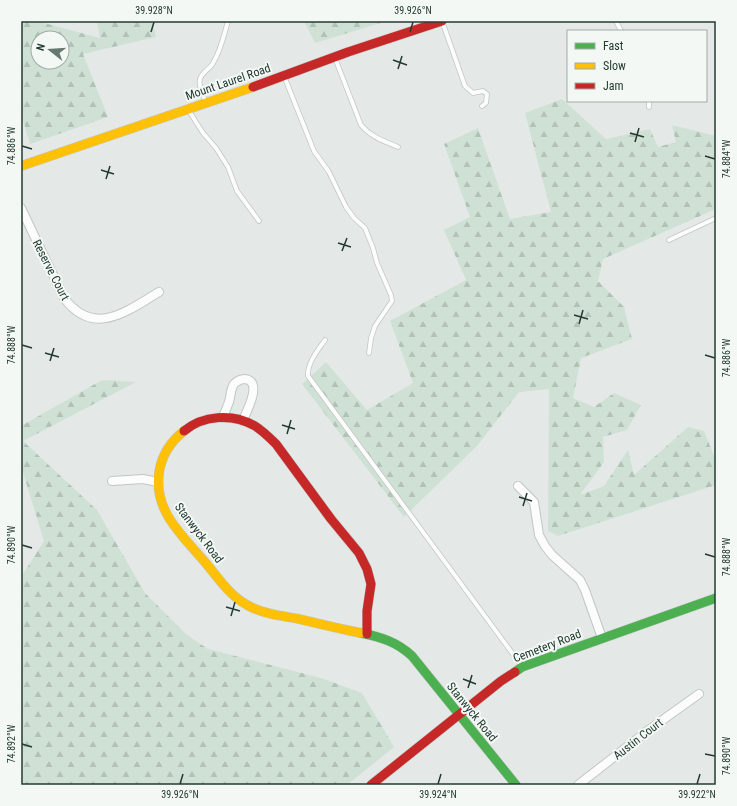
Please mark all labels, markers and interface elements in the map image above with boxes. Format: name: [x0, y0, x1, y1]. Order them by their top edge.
text: 39.928°N: [135, 5, 173, 16]
text: 39.926°N: [394, 5, 432, 16]
north arrow: [30, 30, 70, 70]
legend: [567, 30, 707, 102]
text: Fast: [603, 39, 624, 53]
text: N: [34, 42, 48, 52]
text: Slow: [603, 59, 626, 73]
street label: Mount Laurel Road: [184, 61, 272, 103]
text: Jam: [603, 79, 624, 93]
text: 74.886°W: [6, 126, 17, 165]
text: 74.884°W: [721, 139, 732, 178]
street label: Reserve Court: [30, 237, 73, 303]
text: 74.888°W: [6, 325, 17, 364]
text: 74.886°W: [721, 338, 732, 377]
street label: Stanwyck Road: [172, 500, 226, 566]
text: 74.890°W: [6, 525, 17, 564]
text: 74.888°W: [721, 537, 732, 576]
street label: Cemetery Road: [511, 627, 583, 665]
street label: Stanwyck Road: [444, 680, 500, 744]
street label: Austin Court: [610, 715, 666, 763]
text: 74.892°W: [6, 724, 17, 763]
text: 74.890°W: [721, 736, 732, 775]
text: 39.926°N: [161, 789, 199, 800]
text: 39.924°N: [419, 789, 457, 800]
text: 39.922°N: [678, 789, 716, 800]

